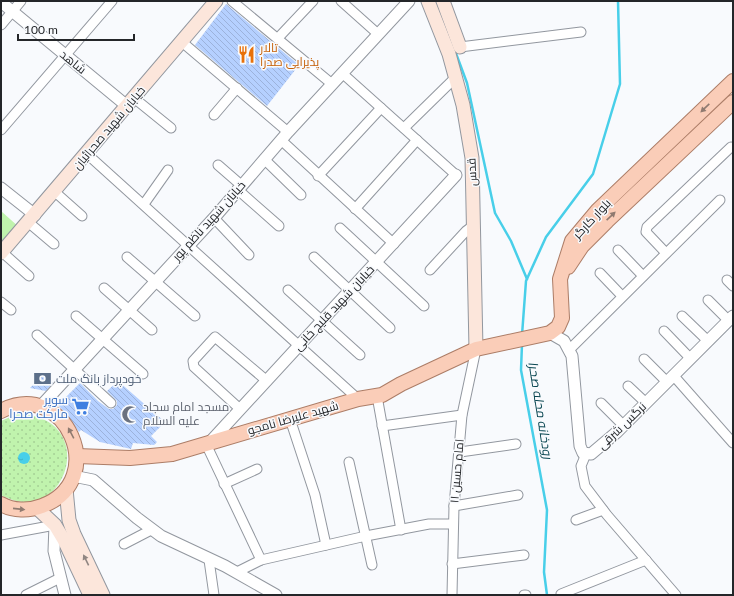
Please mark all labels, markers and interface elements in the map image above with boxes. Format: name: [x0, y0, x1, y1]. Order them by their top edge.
scale bar: [18, 16, 134, 42]
text: 100 m: [24, 22, 58, 37]
place label: تالار پذیرایی صدرا: [259, 40, 320, 71]
restaurant icon: تالار پذیرایی صدرا: [237, 45, 257, 65]
street label: شاهد: [57, 47, 90, 77]
street label: خیابان شهید صحرائیان: [69, 83, 148, 173]
one-way arrow: [700, 103, 710, 113]
street label: قدس: [463, 158, 480, 187]
street label: خیابان شهید ناظم پور: [168, 178, 250, 266]
street label: بلوار کارگر: [569, 196, 614, 242]
one-way arrow: [606, 212, 616, 221]
street label: خیابان شهید قلیچ خانی: [290, 262, 378, 354]
water label: رودخانه محله صحرا: [525, 360, 557, 461]
bank icon: خودپرداز بانک ملت: [33, 369, 53, 389]
place label: خودپرداز بانک ملت: [56, 371, 141, 388]
place label: سوپر مارکت صحرا: [9, 392, 68, 421]
supermarket icon: سوپر مارکت صحرا: [71, 397, 91, 417]
street label: شهید علیرضا نامجو: [246, 397, 340, 438]
place label: مسجد امام سجاد علیه السلام: [143, 399, 229, 429]
street label: نرگس شرقی: [594, 399, 649, 452]
mosque icon: مسجد امام سجاد علیه السلام: [120, 404, 140, 424]
one-way arrow: [68, 427, 74, 439]
street label: امام حسین ۱۱: [446, 438, 468, 504]
one-way arrow: [12, 505, 25, 512]
one-way arrow: [83, 554, 89, 566]

